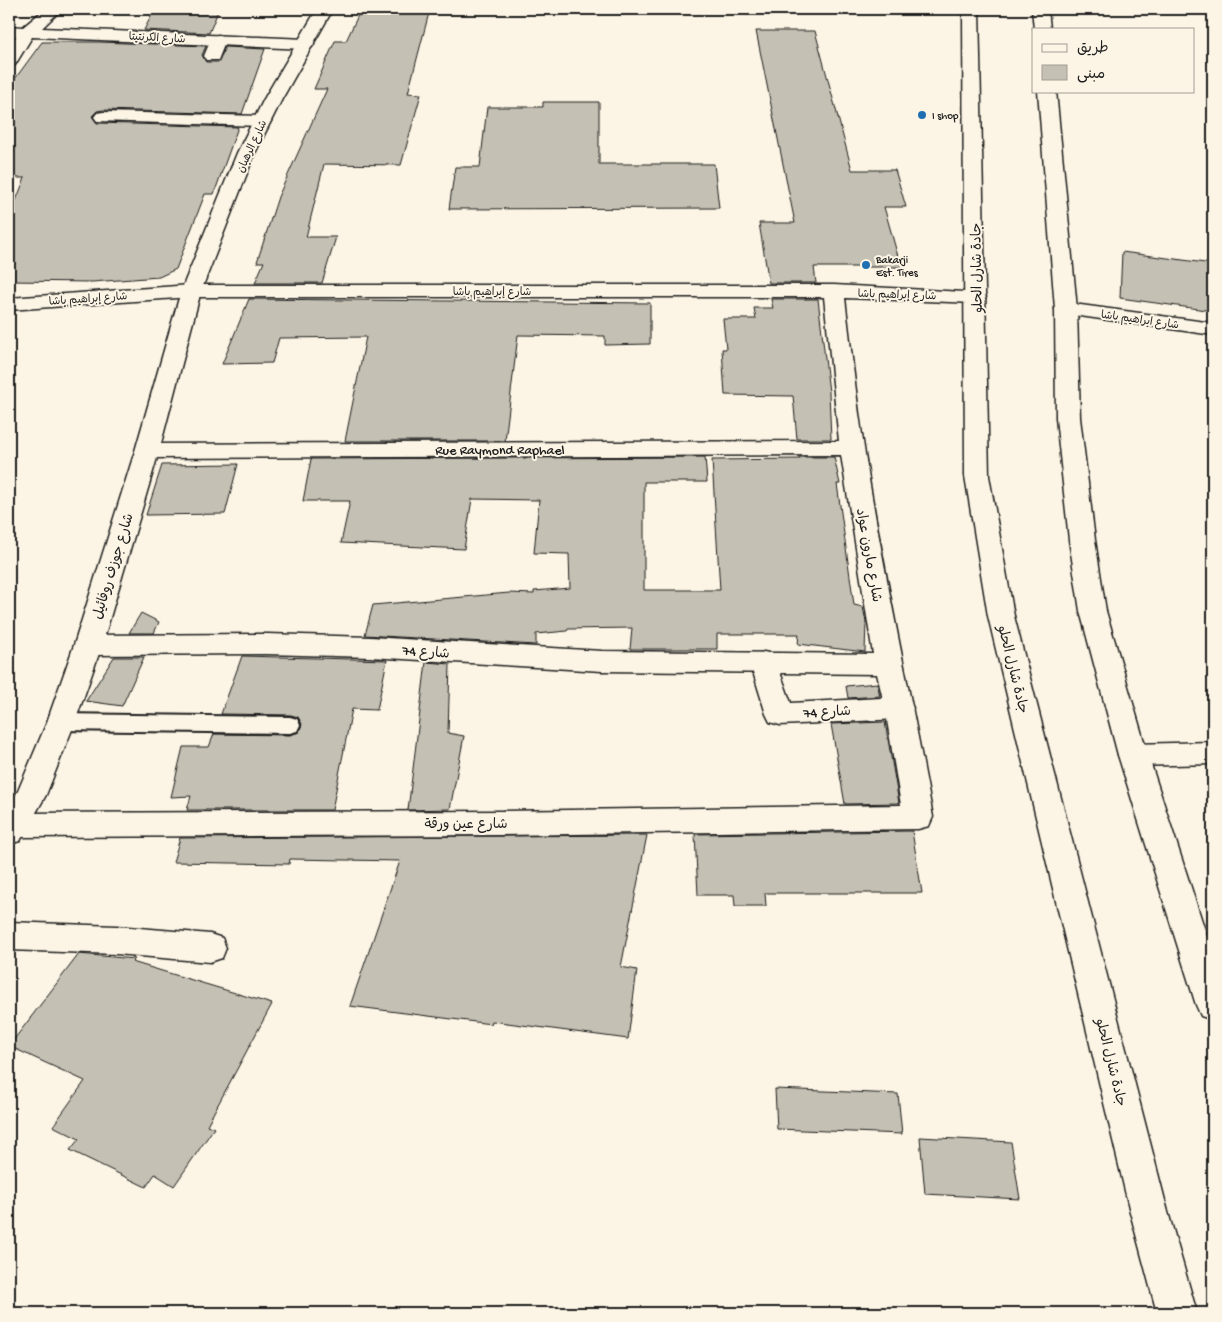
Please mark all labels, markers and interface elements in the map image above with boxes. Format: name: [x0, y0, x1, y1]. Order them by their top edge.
legend: [1032, 28, 1194, 92]
street label: شارع الكرنتيتا: [128, 31, 186, 47]
text: طريق: [1077, 40, 1109, 58]
text: مبنى: [1077, 66, 1105, 84]
marker: I shop: [916, 109, 928, 121]
place label: I shop: [932, 111, 959, 123]
street label: شارع الرهبان: [235, 118, 271, 175]
street label: جادة شارل الحلو: [969, 223, 988, 314]
place label: Bakarji Est. Tires: [875, 255, 919, 280]
marker: Bakarji Est. Tires: [860, 259, 872, 271]
street label: شارع إبراهيم باشا: [453, 286, 531, 300]
street label: شارع إبراهيم باشا: [857, 288, 936, 304]
street label: شارع إبراهيم باشا: [48, 290, 128, 310]
street label: شارع ابراهيم باشا: [1100, 309, 1180, 333]
street label: Rue Raymond Raphael: [435, 443, 565, 460]
street label: شارع مارون عواد: [851, 507, 884, 604]
street label: شارع جوزف روفائيل: [90, 512, 139, 622]
street label: جادة شارل الحلو: [992, 623, 1031, 715]
street label: شارع 74: [401, 643, 450, 664]
street label: شارع 74: [802, 704, 851, 723]
street label: شارع عين ورقة: [424, 817, 508, 834]
street label: جادة شارل الحلو: [1090, 1016, 1129, 1108]

